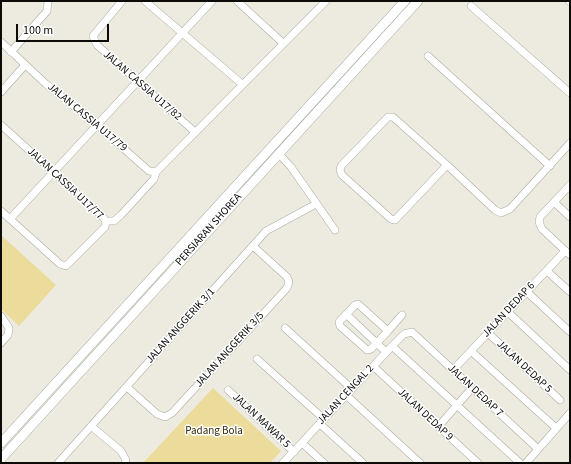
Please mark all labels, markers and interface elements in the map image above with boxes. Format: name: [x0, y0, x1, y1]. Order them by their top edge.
scale bar: [18, 16, 111, 42]
text: 100 m: [23, 22, 53, 39]
street label: JALAN CASSIA U17/82: [100, 48, 184, 124]
street label: JALAN CASSIA U17/79: [45, 81, 129, 155]
street label: JALAN CASSIA U17/77: [24, 145, 106, 223]
street label: PERSIARAN SHOREA: [173, 191, 245, 269]
street label: JALAN DEDAP 6: [480, 280, 538, 340]
street label: JALAN ANGGERIK 3/1: [144, 286, 218, 366]
street label: JALAN ANGGERIK 3/5: [193, 310, 267, 390]
street label: JALAN DEDAP 5: [494, 338, 554, 396]
street label: JALAN CENGAL 2: [315, 362, 377, 428]
street label: JALAN DEDAP 7: [445, 362, 505, 420]
street label: JALAN DEDAP 9: [395, 386, 455, 444]
street label: JALAN MAWAR 5: [229, 391, 293, 451]
park label: Padang Bola: [185, 425, 243, 439]

